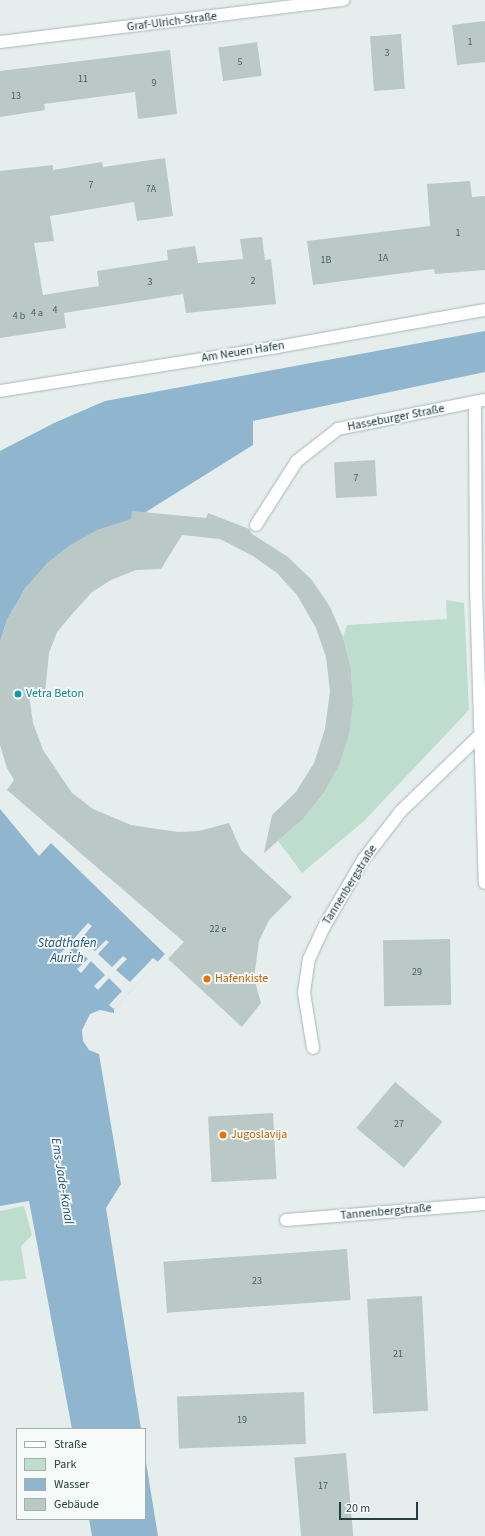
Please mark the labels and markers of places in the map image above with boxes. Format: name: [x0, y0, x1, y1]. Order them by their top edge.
place label: Vetra Beton: [26, 687, 84, 701]
marker: Vetra Beton: [13, 689, 23, 699]
place label: Hafenkiste: [215, 972, 268, 986]
marker: Hafenkiste: [202, 974, 212, 984]
place label: Jugoslavija: [231, 1128, 287, 1142]
marker: Jugoslavija: [218, 1130, 228, 1140]

